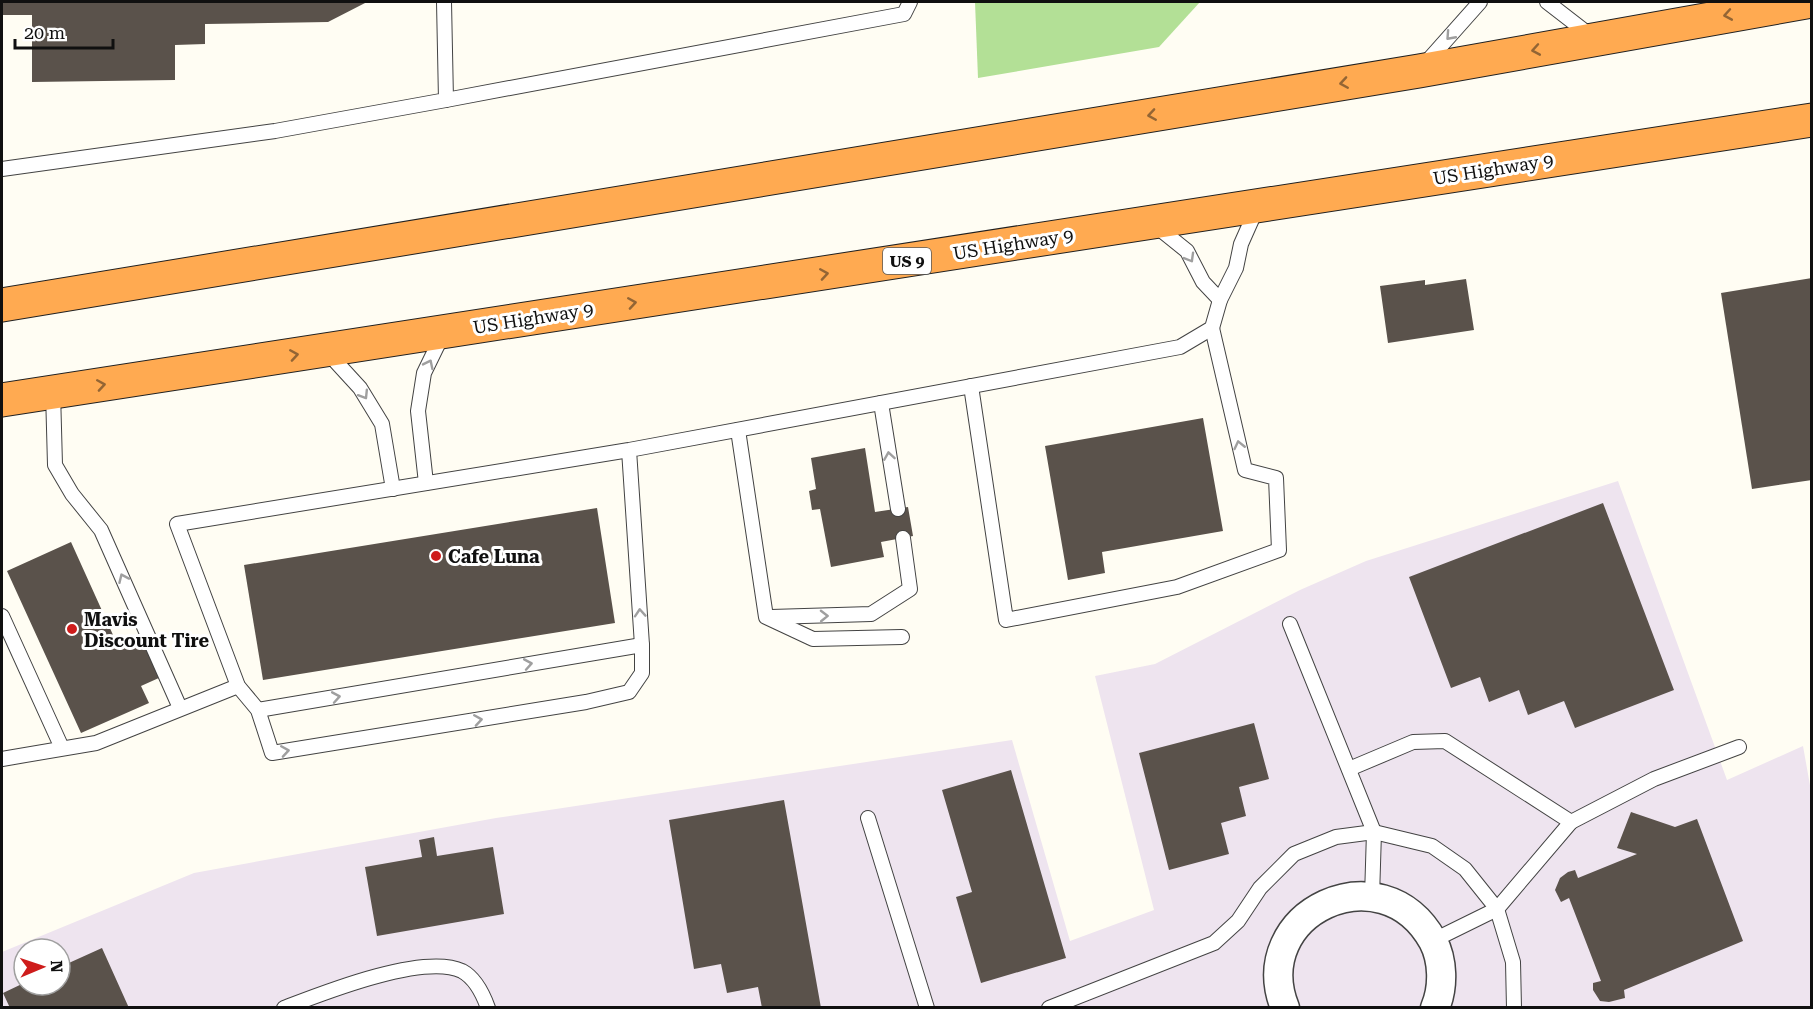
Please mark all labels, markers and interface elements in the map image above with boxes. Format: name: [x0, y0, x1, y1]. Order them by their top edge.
one-way arrow: [1723, 9, 1733, 21]
scale bar: [15, 12, 112, 50]
text: 20 m: [24, 22, 65, 43]
one-way arrow: [1446, 29, 1457, 40]
one-way arrow: [1531, 43, 1541, 55]
one-way arrow: [1339, 76, 1349, 89]
one-way arrow: [1147, 108, 1157, 121]
street label: US Highway 9: [1431, 149, 1555, 189]
street label: US Highway 9: [951, 224, 1075, 264]
road number: US 9: [883, 248, 931, 274]
one-way arrow: [1183, 252, 1194, 262]
one-way arrow: [820, 268, 829, 280]
street label: US Highway 9: [471, 298, 595, 338]
one-way arrow: [627, 298, 636, 310]
one-way arrow: [289, 350, 298, 362]
one-way arrow: [421, 359, 433, 370]
one-way arrow: [96, 380, 105, 392]
one-way arrow: [356, 389, 368, 399]
one-way arrow: [1233, 440, 1246, 450]
one-way arrow: [884, 451, 896, 461]
place label: Cafe Luna: [448, 546, 540, 567]
marker: Cafe Luna: [429, 549, 443, 563]
one-way arrow: [118, 573, 130, 584]
one-way arrow: [633, 608, 646, 617]
place label: Mavis Discount Tire: [84, 609, 209, 651]
one-way arrow: [820, 609, 829, 622]
marker: Mavis Discount Tire: [65, 622, 79, 636]
one-way arrow: [523, 658, 533, 671]
one-way arrow: [331, 691, 341, 704]
one-way arrow: [473, 714, 483, 726]
one-way arrow: [281, 745, 290, 757]
north arrow: [12, 937, 72, 997]
text: N: [47, 960, 66, 973]

